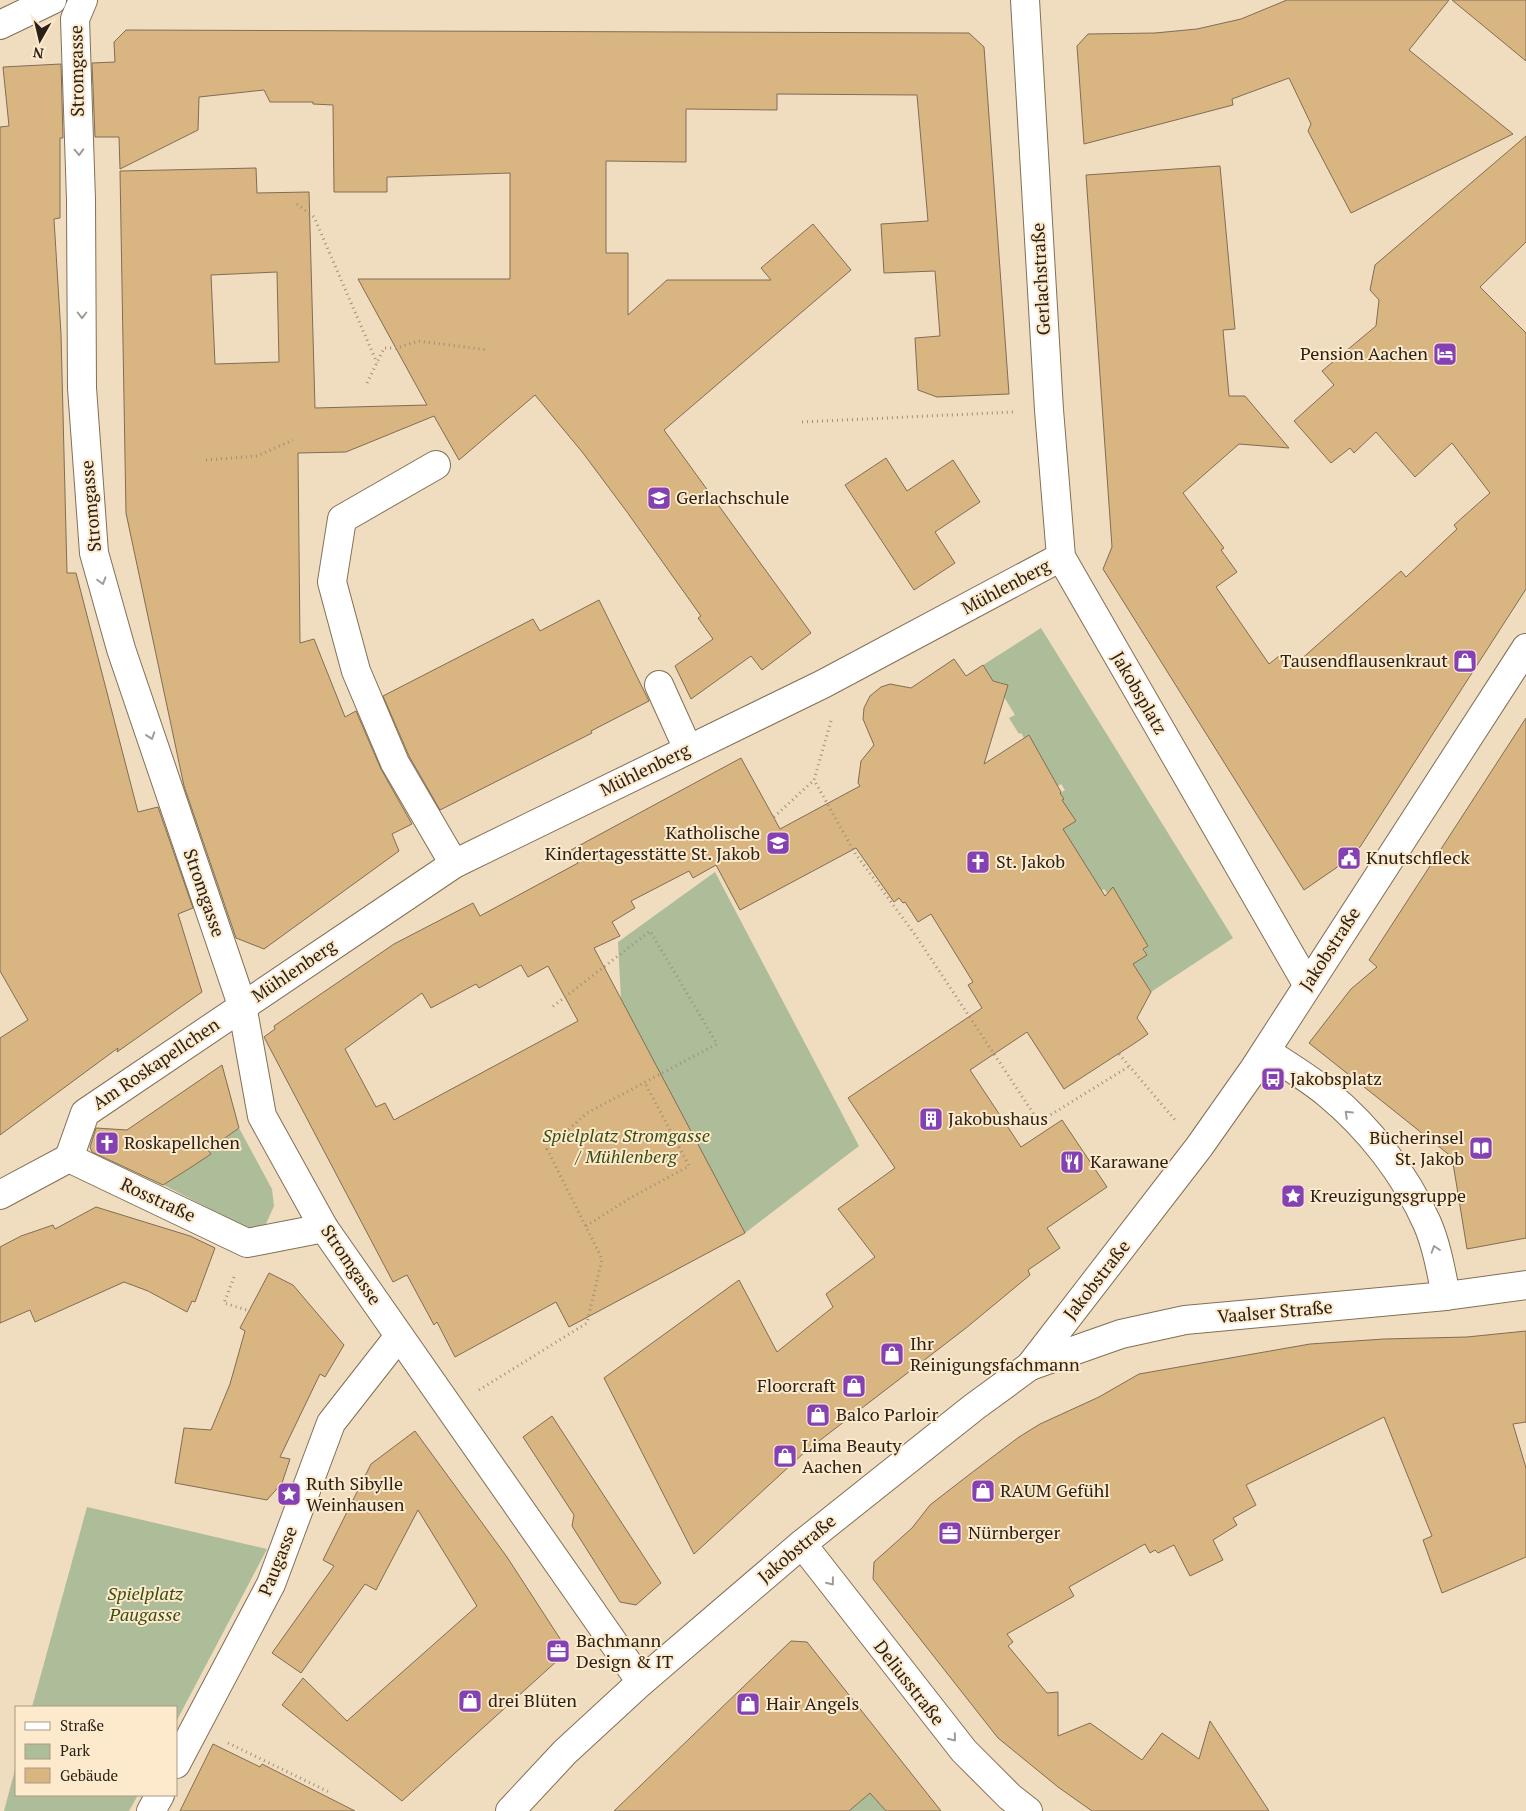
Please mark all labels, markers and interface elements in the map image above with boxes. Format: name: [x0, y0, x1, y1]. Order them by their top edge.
north arrow: [15, 15, 65, 65]
street label: Stromgasse: [63, 25, 89, 117]
text: N: [31, 43, 45, 64]
one-way arrow: [74, 149, 85, 157]
street label: Gerlachstraße: [1025, 222, 1055, 336]
one-way arrow: [77, 311, 87, 319]
place label: Pension Aachen: [1300, 341, 1428, 365]
hotel icon: Pension Aachen: [1432, 341, 1458, 367]
street label: Stromgasse: [74, 459, 106, 553]
school or university icon: Gerlachschule: [646, 485, 672, 511]
place label: Gerlachschule: [676, 485, 789, 509]
street label: Mühlenberg: [957, 553, 1054, 619]
one-way arrow: [96, 576, 106, 584]
street label: Jakobsplatz: [1106, 647, 1173, 738]
place label: Tausendflausenkraut: [1280, 648, 1448, 672]
shop icon: Tausendflausenkraut: [1452, 648, 1478, 674]
one-way arrow: [145, 731, 155, 739]
street label: Mühlenberg: [596, 737, 694, 801]
place label: Katholische Kindertagesstätte St. Jakob: [545, 820, 760, 865]
school or university icon: Katholische Kindertagesstätte St. Jakob: [765, 830, 791, 856]
street label: Stromgasse: [179, 845, 231, 940]
public building icon: Knutschfleck: [1336, 845, 1362, 871]
place label: Knutschfleck: [1366, 845, 1471, 869]
church icon: St. Jakob: [965, 849, 991, 875]
place label: St. Jakob: [996, 849, 1065, 873]
street label: Jakobstraße: [1293, 902, 1365, 995]
street label: Mühlenberg: [247, 933, 341, 1007]
street label: Am Roskapellchen: [87, 1012, 224, 1115]
bus stop icon: Jakobsplatz: [1260, 1066, 1286, 1092]
place label: Jakobsplatz: [1290, 1066, 1382, 1090]
building icon: Jakobushaus: [918, 1106, 944, 1132]
place label: Jakobushaus: [948, 1106, 1048, 1130]
one-way arrow: [1345, 1111, 1354, 1120]
park label: Spielplatz Stromgasse / Mühlenberg: [542, 1123, 710, 1168]
place label: Bücherinsel St. Jakob: [1369, 1125, 1464, 1170]
church icon: Roskapellchen: [94, 1130, 120, 1156]
place label: Roskapellchen: [124, 1130, 240, 1154]
library icon: Bücherinsel St. Jakob: [1468, 1135, 1494, 1161]
restaurant icon: Karawane: [1059, 1149, 1085, 1175]
place label: Karawane: [1090, 1149, 1169, 1173]
street label: Rosstraße: [117, 1171, 200, 1227]
place icon: Kreuzigungsgruppe: [1280, 1183, 1306, 1209]
place label: Kreuzigungsgruppe: [1310, 1183, 1466, 1207]
street label: Stromgasse: [316, 1220, 387, 1309]
street label: Jakobstraße: [1057, 1235, 1135, 1324]
one-way arrow: [1431, 1245, 1441, 1253]
street label: Vaalser Straße: [1216, 1294, 1333, 1328]
place label: Ihr Reinigungsfachmann: [910, 1331, 1080, 1376]
shop icon: Ihr Reinigungsfachmann: [879, 1341, 905, 1367]
place label: Floorcraft: [757, 1373, 836, 1397]
shop icon: Floorcraft: [841, 1373, 867, 1399]
shop icon: Balco Parloir: [805, 1402, 831, 1428]
place label: Balco Parloir: [836, 1402, 938, 1426]
place label: Lima Beauty Aachen: [802, 1433, 903, 1478]
shop icon: Lima Beauty Aachen: [772, 1443, 798, 1469]
place label: Ruth Sibylle Weinhausen: [306, 1471, 405, 1516]
shop icon: RAUM Gefühl: [970, 1478, 996, 1504]
place label: RAUM Gefühl: [1000, 1478, 1110, 1502]
place icon: Ruth Sibylle Weinhausen: [276, 1481, 302, 1507]
street label: Jakobstraße: [752, 1508, 840, 1588]
office icon: Nürnberger: [937, 1520, 963, 1546]
place label: Nürnberger: [968, 1520, 1060, 1544]
street label: Paugasse: [252, 1522, 302, 1599]
one-way arrow: [826, 1576, 834, 1585]
park label: Spielplatz Paugasse: [107, 1581, 184, 1626]
place label: Bachmann Design & IT: [576, 1628, 673, 1673]
street label: Deliusstraße: [869, 1635, 951, 1730]
office icon: Bachmann Design & IT: [545, 1638, 571, 1664]
shop icon: drei Blüten: [457, 1688, 483, 1714]
place label: drei Blüten: [488, 1688, 577, 1712]
shop icon: Hair Angels: [735, 1691, 761, 1717]
place label: Hair Angels: [766, 1691, 859, 1715]
legend: [15, 1706, 178, 1796]
text: Straße: [60, 1715, 104, 1735]
one-way arrow: [947, 1732, 955, 1741]
text: Park: [60, 1740, 90, 1760]
text: Gebäude: [60, 1765, 118, 1785]

